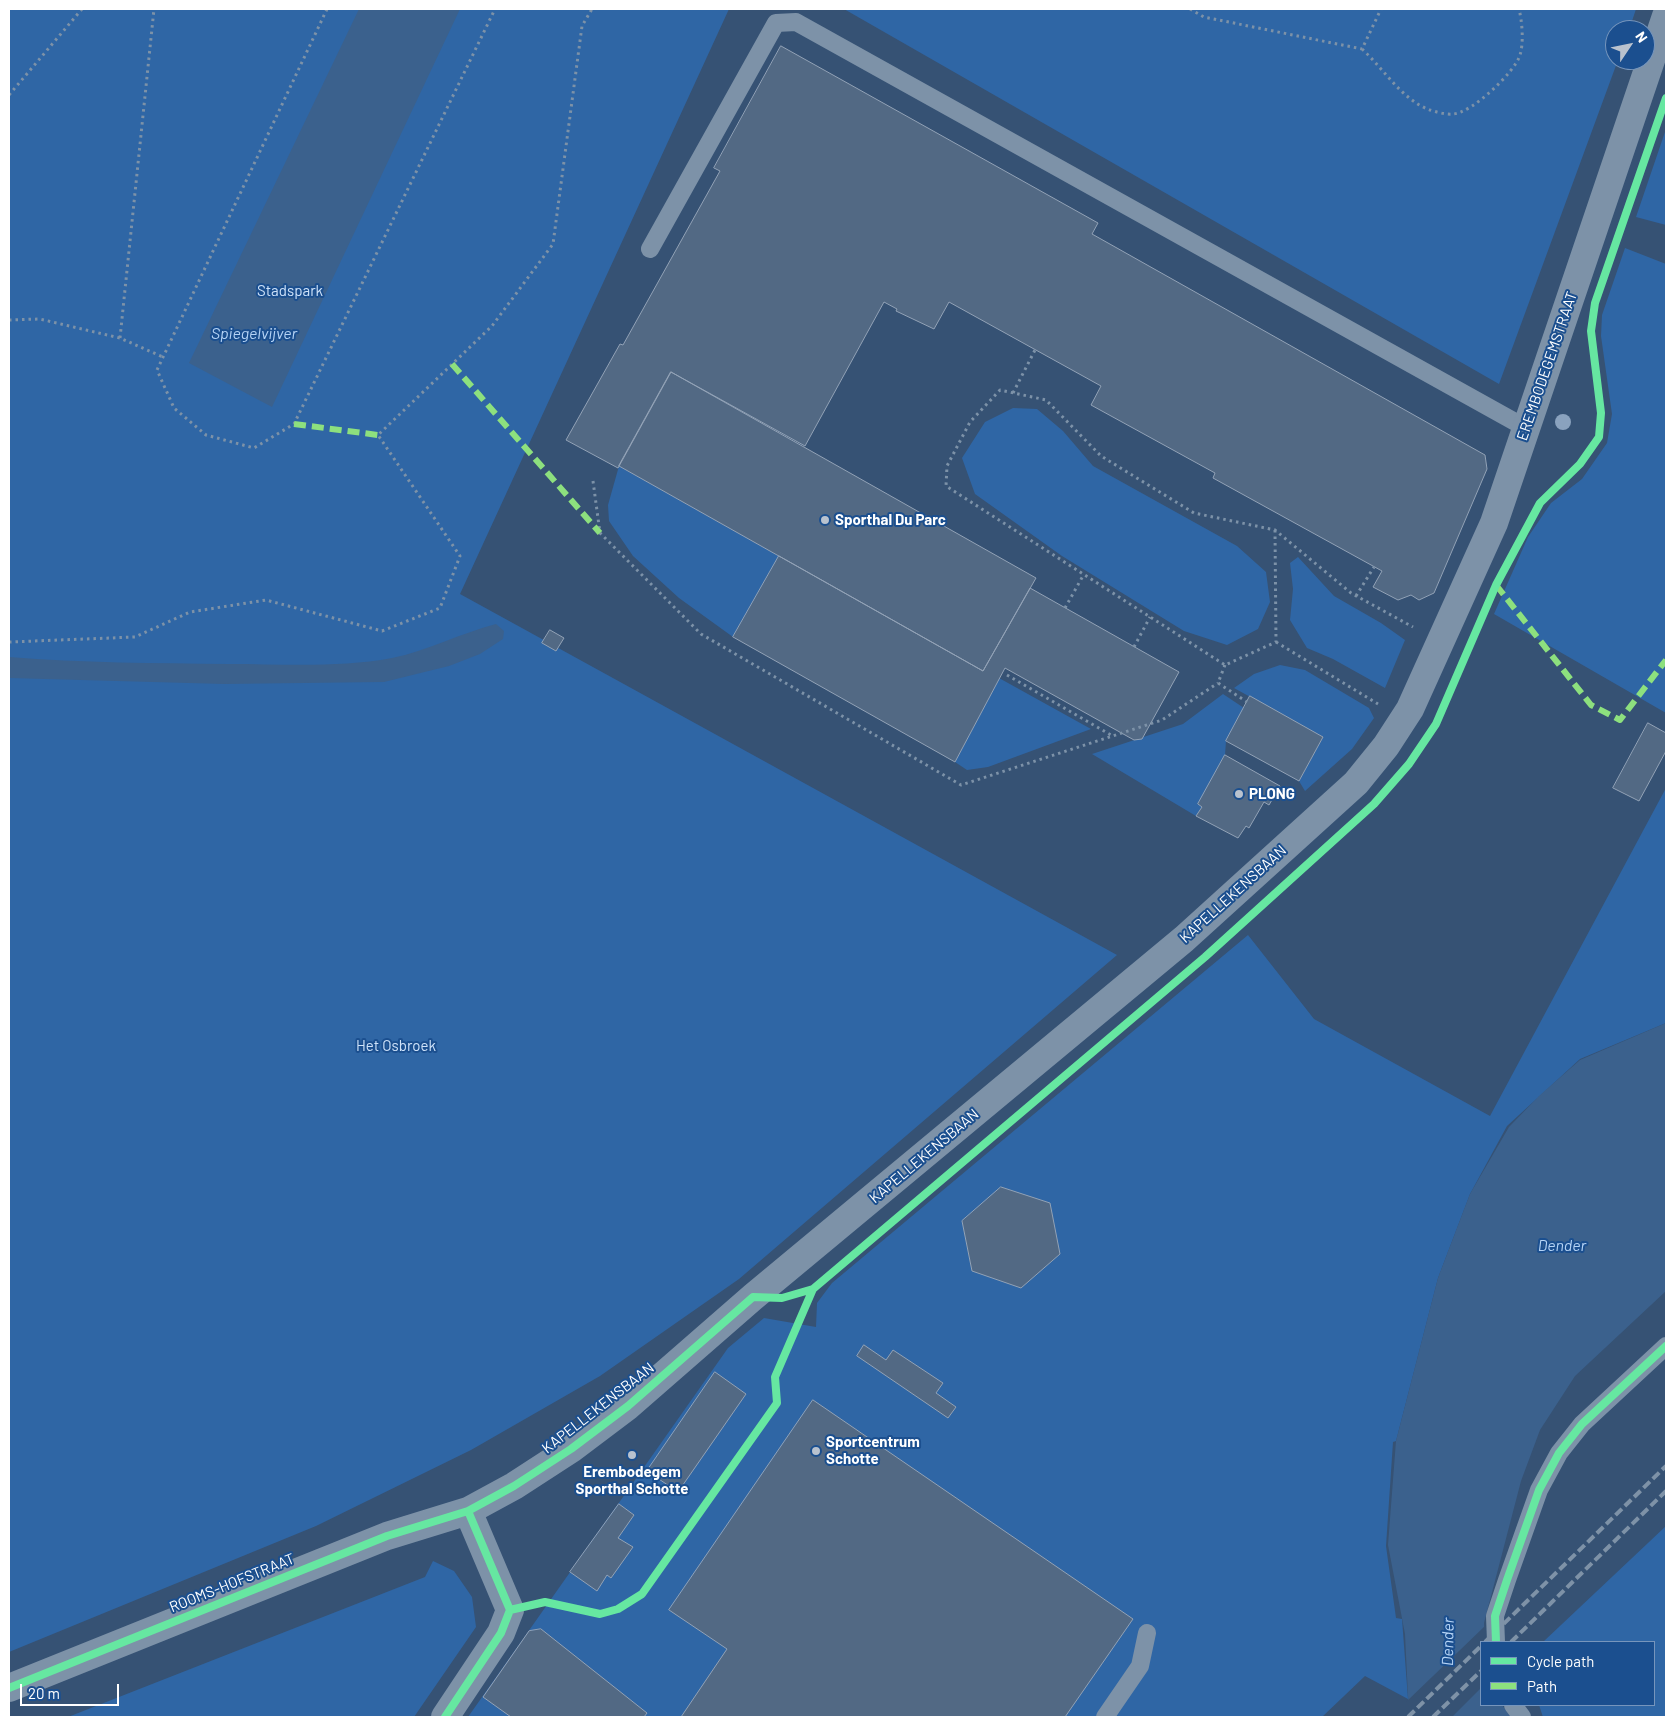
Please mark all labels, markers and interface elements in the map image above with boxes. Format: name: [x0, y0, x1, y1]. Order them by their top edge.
north arrow: [1605, 20, 1655, 70]
text: N: [1632, 28, 1652, 46]
park label: Stadspark: [257, 282, 323, 300]
street label: EREMBODEGEMSTRAAT: [1513, 289, 1581, 443]
water label: Spiegelvijver: [211, 324, 297, 344]
place label: Sporthal Du Parc: [835, 511, 946, 529]
marker: Sporthal Du Parc: [819, 514, 831, 526]
place label: PLONG: [1249, 785, 1295, 803]
marker: PLONG: [1233, 788, 1245, 800]
street label: KAPELLEKENSBAAN: [1176, 841, 1290, 947]
park label: Het Osbroek: [356, 1037, 436, 1055]
street label: KAPELLEKENSBAAN: [866, 1105, 982, 1207]
water label: Dender: [1538, 1236, 1586, 1256]
street label: KAPELLEKENSBAAN: [538, 1359, 658, 1457]
place label: Sportcentrum Schotte: [826, 1433, 920, 1468]
marker: Sportcentrum Schotte: [810, 1445, 822, 1457]
marker: Erembodegem Sporthal Schotte: [626, 1449, 638, 1461]
place label: Erembodegem Sporthal Schotte: [576, 1463, 688, 1498]
street label: ROOMS-HOFSTRAAT: [167, 1550, 297, 1616]
water label: Dender: [1438, 1618, 1458, 1666]
legend: [1480, 1641, 1655, 1706]
text: Cycle path: [1527, 1652, 1594, 1670]
scale bar: [22, 1674, 121, 1706]
text: Path: [1527, 1677, 1557, 1695]
text: 20 m: [28, 1684, 60, 1702]

